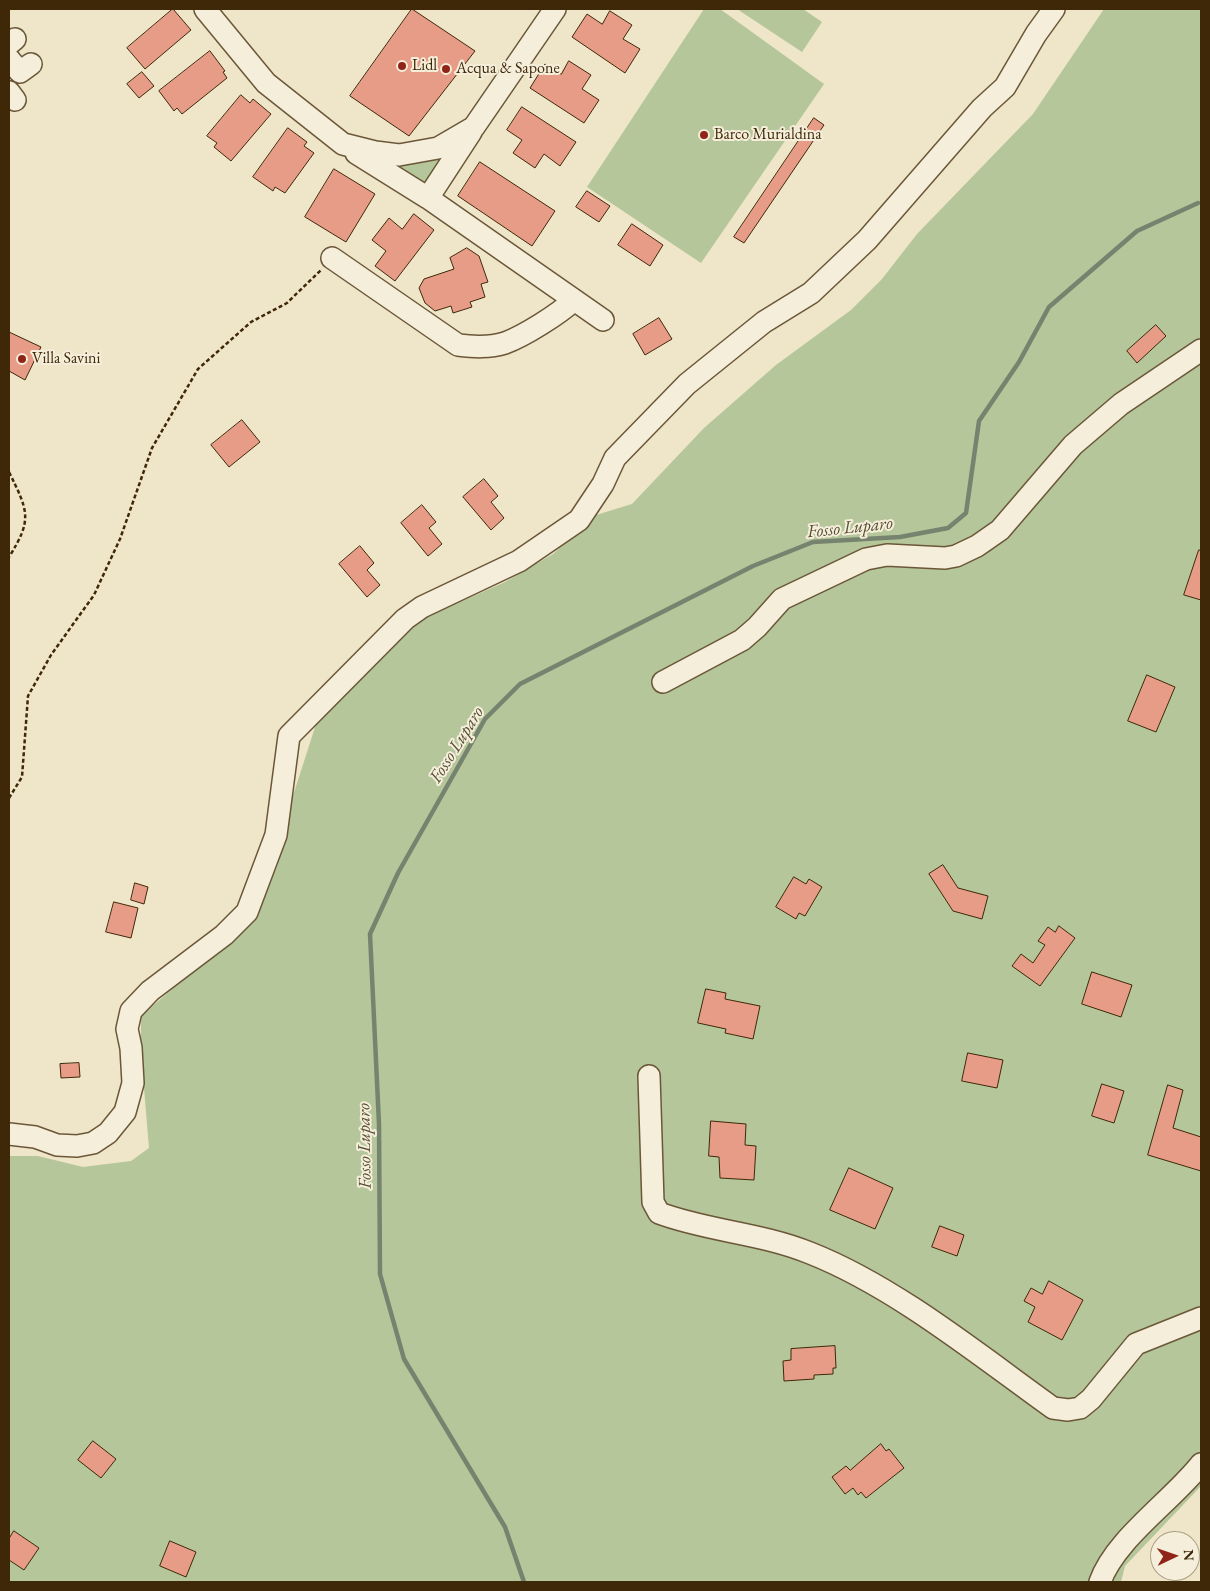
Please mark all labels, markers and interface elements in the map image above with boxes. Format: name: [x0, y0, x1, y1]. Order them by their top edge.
place label: Lidl: [412, 56, 437, 76]
place label: Acqua & Sapone: [456, 59, 560, 79]
marker: Lidl: [396, 60, 408, 72]
marker: Acqua & Sapone: [440, 63, 452, 75]
place label: Barco Murialdina: [714, 125, 822, 145]
marker: Barco Murialdina: [698, 129, 710, 141]
place label: Villa Savini: [32, 349, 100, 369]
marker: Villa Savini: [16, 353, 28, 365]
water label: Fosso Luparo: [806, 513, 894, 543]
water label: Fosso Luparo: [425, 703, 489, 787]
water label: Fosso Luparo: [353, 1103, 377, 1189]
north arrow: [1150, 1531, 1200, 1581]
text: N: [1180, 1549, 1198, 1561]

